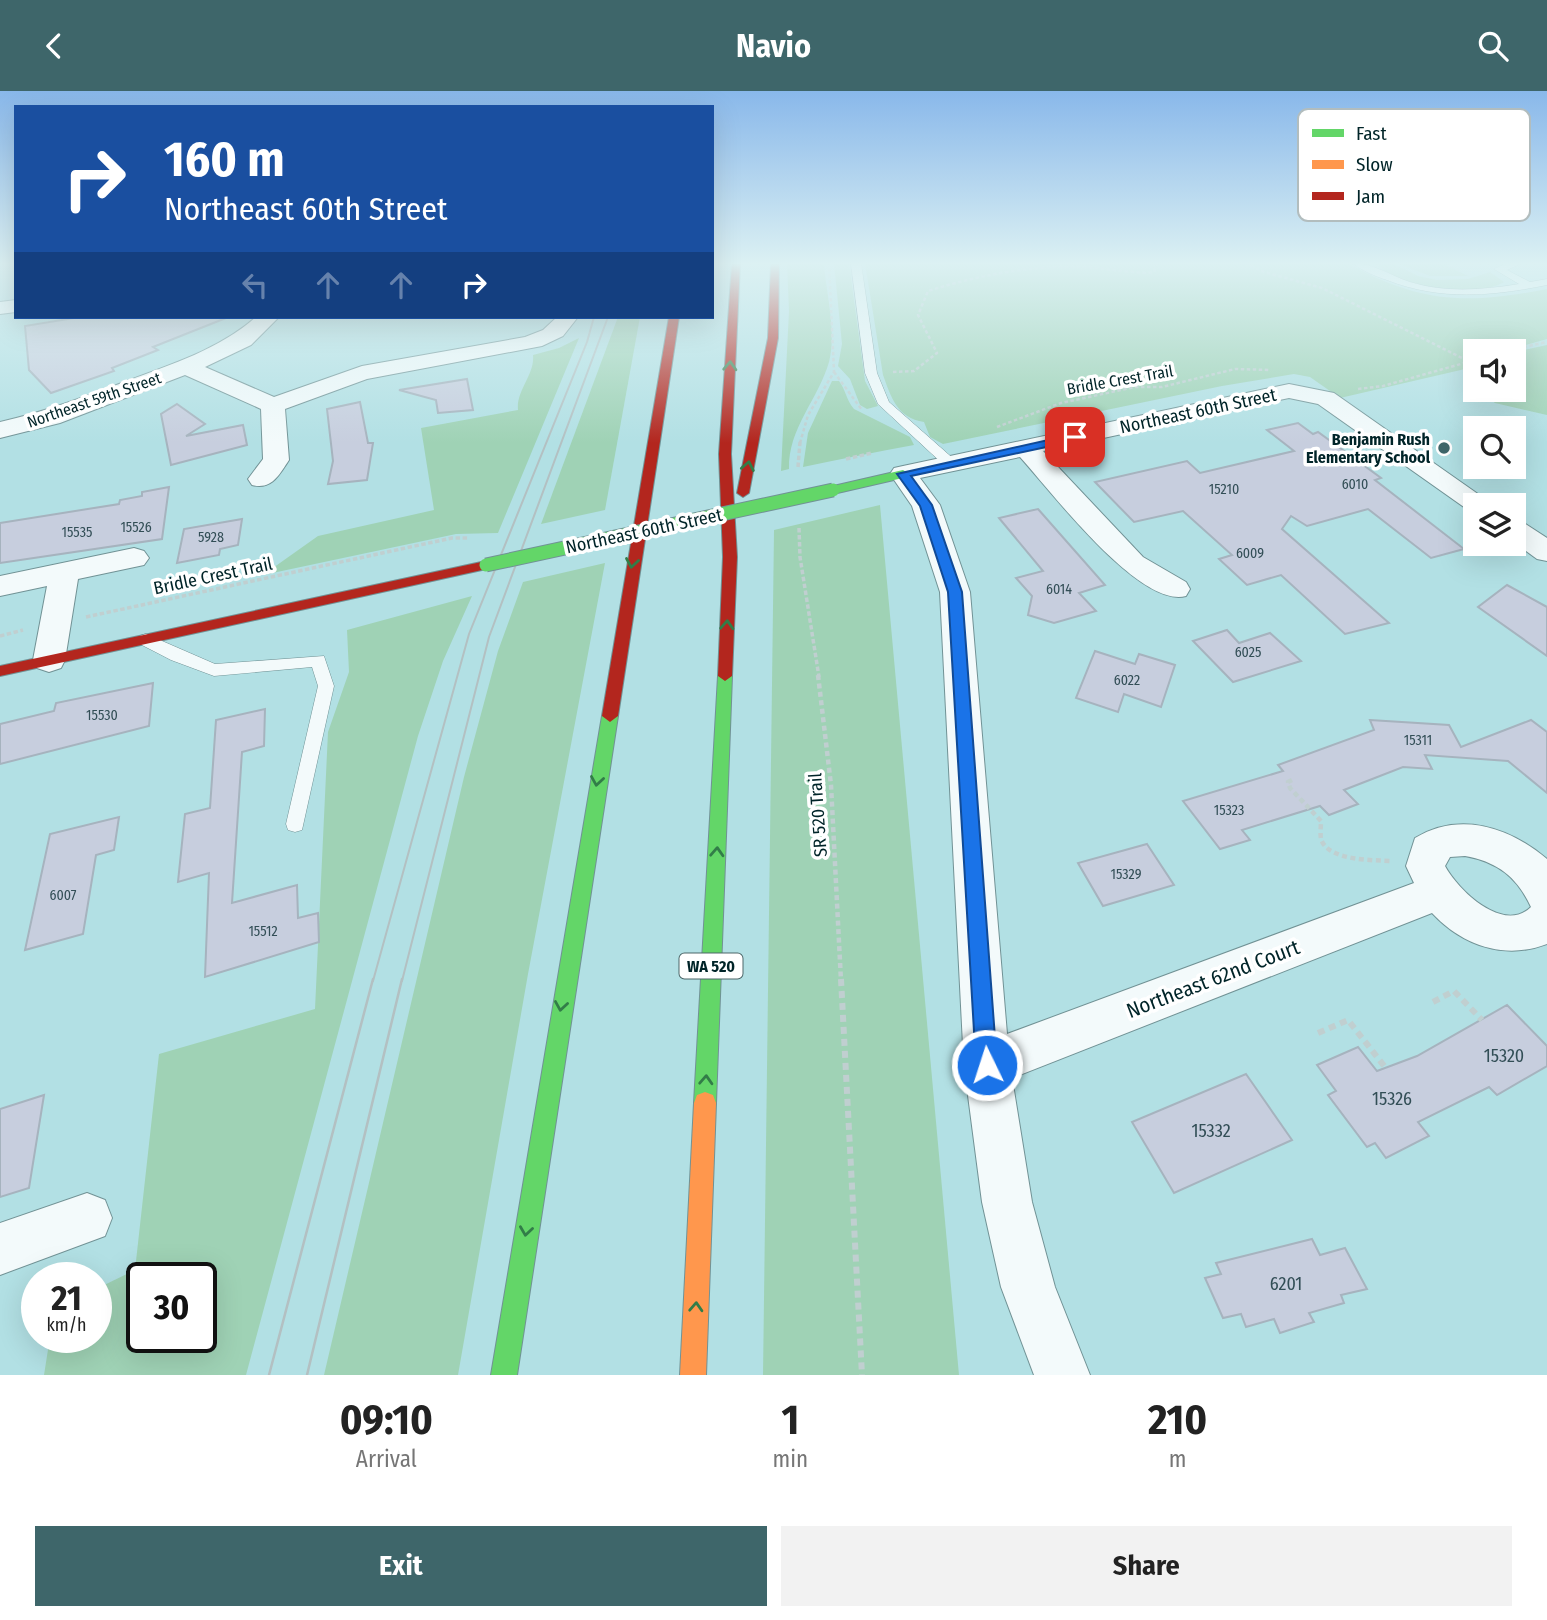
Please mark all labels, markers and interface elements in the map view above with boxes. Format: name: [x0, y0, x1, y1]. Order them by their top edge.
icon: back: [35, 27, 73, 65]
text: Navio: [736, 27, 811, 65]
icon: search: [1474, 27, 1512, 65]
legend: [1298, 109, 1530, 221]
text: Fast: [1356, 122, 1387, 145]
text: 160 m: [164, 130, 285, 189]
icon: right: [49, 133, 140, 224]
text: Slow: [1356, 153, 1393, 176]
text: Jam: [1356, 185, 1385, 208]
text: Northeast 60th Street: [164, 190, 447, 228]
icon: left: [236, 266, 274, 304]
icon: ahead: [309, 266, 347, 304]
icon: ahead: [382, 266, 420, 304]
icon: right: [455, 266, 493, 304]
map controls: [1463, 339, 1526, 556]
button: sound: [1463, 339, 1526, 402]
one-way arrow: [723, 361, 738, 372]
street label: Bridle Crest Trail: [1065, 361, 1175, 399]
street label: Northeast 59th Street: [25, 368, 164, 432]
street label: Northeast 60th Street: [1118, 384, 1278, 438]
pin: [1045, 407, 1105, 467]
button: search: [1463, 416, 1526, 479]
icon: arrive: [1056, 418, 1094, 456]
place label: Benjamin Rush Elementary School: [1306, 430, 1431, 467]
marker: Benjamin Rush Elementary School: [1436, 440, 1452, 456]
one-way arrow: [740, 460, 755, 472]
house number: 6010: [1342, 476, 1368, 493]
house number: 15210: [1209, 481, 1239, 498]
button: layers: [1463, 493, 1526, 556]
street label: Northeast 60th Street: [564, 504, 724, 558]
house number: 15526: [120, 519, 152, 536]
house number: 15535: [62, 524, 92, 541]
house number: 5928: [198, 529, 224, 546]
house number: 6009: [1236, 545, 1264, 562]
street label: Bridle Crest Trail: [151, 553, 275, 599]
one-way arrow: [625, 557, 640, 569]
house number: 6014: [1046, 581, 1072, 598]
one-way arrow: [720, 619, 735, 630]
house number: 6025: [1235, 644, 1261, 661]
house number: 6022: [1114, 672, 1140, 689]
house number: 15530: [86, 707, 118, 724]
house number: 15311: [1404, 732, 1432, 749]
street label: SR 520 Trail: [804, 772, 832, 858]
one-way arrow: [590, 775, 605, 787]
house number: 15323: [1214, 802, 1244, 819]
one-way arrow: [709, 847, 724, 858]
house number: 15329: [1111, 866, 1142, 883]
house number: 6007: [50, 887, 77, 904]
house number: 15512: [248, 923, 278, 940]
street label: Northeast 62nd Court: [1123, 934, 1303, 1024]
road number: WA 520: [680, 953, 742, 979]
one-way arrow: [554, 1000, 569, 1012]
position arrow: [950, 1028, 1024, 1102]
house number: 15320: [1484, 1045, 1524, 1067]
one-way arrow: [699, 1074, 714, 1085]
house number: 15326: [1372, 1088, 1412, 1110]
house number: 15332: [1191, 1120, 1231, 1142]
one-way arrow: [518, 1225, 533, 1236]
speed limit sign: 30: [126, 1262, 217, 1353]
house number: 6201: [1270, 1273, 1302, 1295]
text: 21: [51, 1277, 82, 1319]
one-way arrow: [688, 1301, 703, 1312]
text: km/h: [46, 1314, 87, 1336]
text: 09:10: [340, 1395, 433, 1445]
text: 1: [781, 1395, 799, 1445]
text: 210: [1148, 1395, 1207, 1445]
text: Arrival: [356, 1445, 417, 1473]
text: min: [773, 1445, 808, 1473]
text: m: [1169, 1445, 1186, 1473]
button: Exit: [35, 1526, 767, 1606]
button: Share: [781, 1526, 1512, 1606]

